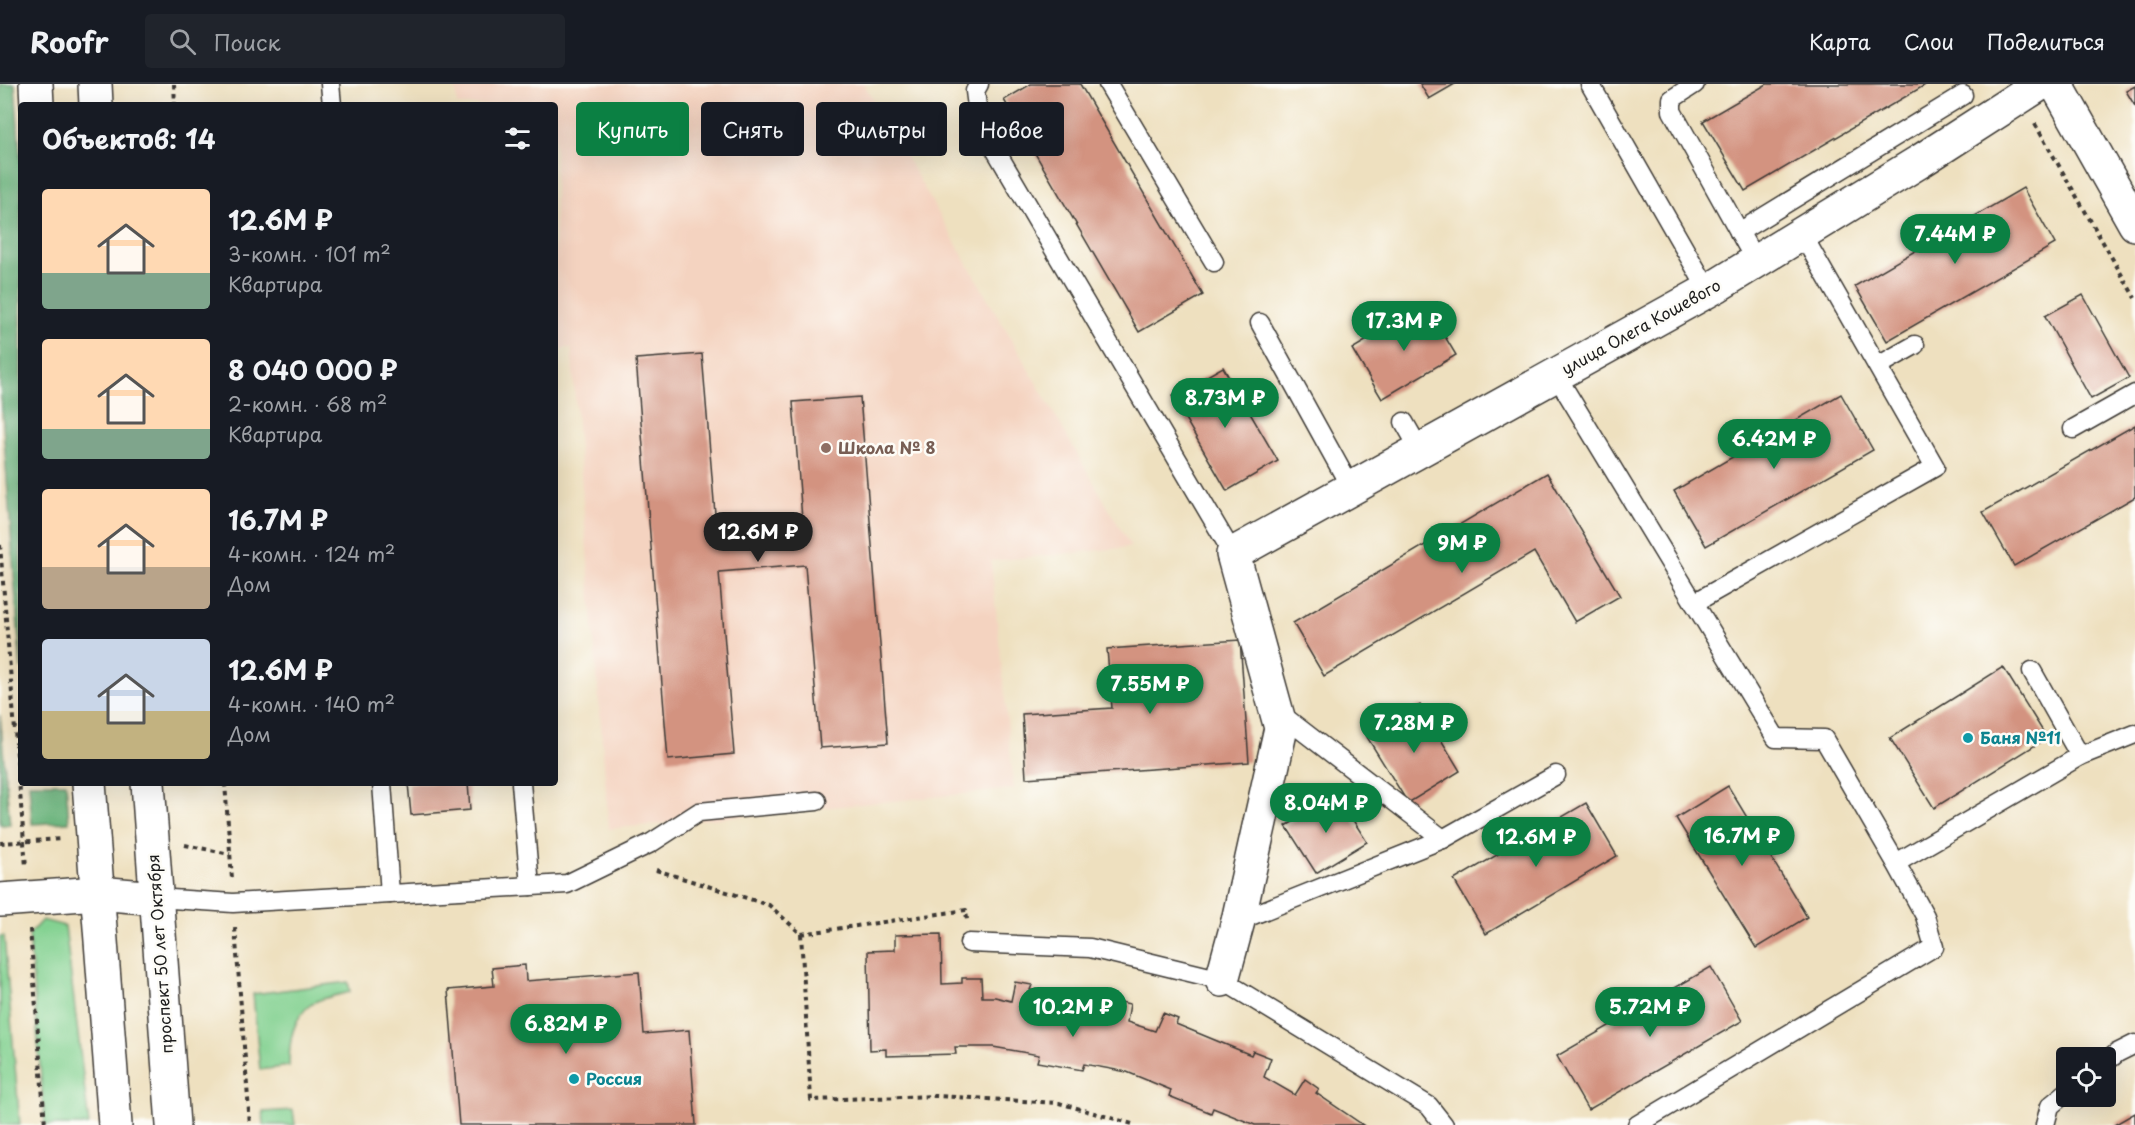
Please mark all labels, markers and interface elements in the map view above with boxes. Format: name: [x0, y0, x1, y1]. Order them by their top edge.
search box: [145, 14, 565, 68]
text: Roofr: [30, 20, 109, 63]
icon: search: [166, 25, 199, 58]
text: Поиск: [214, 25, 281, 58]
text: Карта: [1809, 25, 1871, 57]
text: Слои: [1904, 25, 1954, 57]
text: Поделиться: [1987, 25, 2105, 57]
chip: Купить: [576, 102, 689, 156]
chip: Снять: [701, 102, 804, 156]
chip: Фильтры: [816, 102, 947, 156]
chip: Новое: [959, 102, 1064, 156]
text: Объектов: 14: [42, 119, 216, 158]
icon: filters: [501, 122, 534, 155]
text: 12.6M ₽: [228, 200, 333, 239]
icon: home: [90, 213, 162, 285]
pin: 7.44M ₽: [1900, 214, 2010, 265]
text: 7.44M ₽: [1914, 218, 1996, 248]
text: 3-комн. · 101 m²: [228, 239, 391, 269]
text: Квартира: [228, 269, 322, 299]
street label: улица Олега Кошевого: [1557, 272, 1724, 380]
pin: 17.3M ₽: [1349, 301, 1459, 352]
text: 17.3M ₽: [1366, 305, 1442, 335]
text: 8 040 000 ₽: [228, 350, 397, 389]
icon: home: [90, 363, 162, 435]
pin: 8.73M ₽: [1170, 378, 1280, 429]
text: 8.73M ₽: [1185, 382, 1265, 412]
text: 2-комн. · 68 m²: [228, 389, 387, 419]
text: Квартира: [228, 419, 322, 449]
pin: 6.42M ₽: [1719, 419, 1829, 470]
text: 6.42M ₽: [1732, 423, 1816, 453]
place label: Школа № 8: [838, 435, 936, 459]
marker: Школа № 8: [819, 441, 833, 455]
text: 16.7M ₽: [228, 500, 328, 539]
pin: 12.6M ₽: [703, 512, 813, 563]
icon: home: [90, 513, 162, 585]
text: 12.6M ₽: [718, 516, 798, 546]
pin: 9M ₽: [1426, 523, 1498, 574]
text: 9M ₽: [1437, 527, 1487, 557]
text: 4-комн. · 124 m²: [228, 539, 395, 569]
text: Дом: [228, 569, 271, 599]
text: 12.6M ₽: [228, 650, 333, 689]
icon: home: [90, 663, 162, 735]
pin: 7.55M ₽: [1095, 664, 1205, 715]
text: 7.55M ₽: [1110, 668, 1190, 698]
text: 4-комн. · 140 m²: [228, 689, 395, 719]
pin: 7.28M ₽: [1359, 703, 1469, 754]
text: 7.28M ₽: [1374, 707, 1454, 737]
text: Дом: [228, 719, 271, 749]
place label: Баня №11: [1980, 725, 2061, 749]
marker: Баня №11: [1961, 731, 1975, 745]
pin: 8.04M ₽: [1271, 783, 1381, 834]
text: 8.04M ₽: [1284, 787, 1368, 817]
pin: 16.7M ₽: [1687, 816, 1797, 867]
pin: 12.6M ₽: [1481, 817, 1591, 868]
text: 16.7M ₽: [1704, 820, 1780, 850]
text: 12.6M ₽: [1496, 821, 1576, 851]
street label: проспект 50 лет Октября: [140, 854, 178, 1055]
pin: 10.2M ₽: [1018, 987, 1128, 1038]
pin: 5.72M ₽: [1595, 987, 1705, 1038]
text: 10.2M ₽: [1033, 991, 1113, 1021]
text: 5.72M ₽: [1609, 991, 1691, 1021]
pin: 6.82M ₽: [511, 1004, 621, 1055]
text: 6.82M ₽: [524, 1008, 608, 1038]
map controls: [2056, 1047, 2116, 1107]
button: locate: [2056, 1047, 2116, 1107]
place label: Россия: [586, 1066, 642, 1090]
marker: Россия: [567, 1072, 581, 1086]

